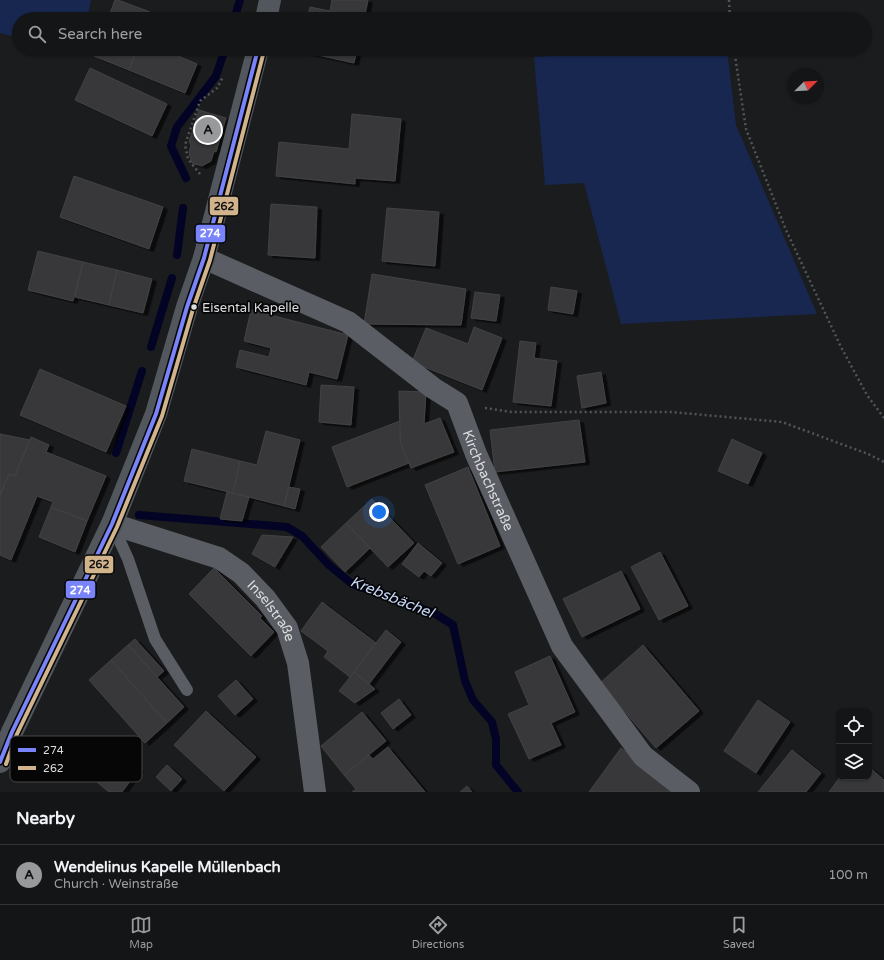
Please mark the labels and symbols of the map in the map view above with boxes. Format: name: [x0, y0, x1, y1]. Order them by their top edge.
north arrow: [788, 68, 824, 104]
pin: A: [195, 115, 221, 145]
line badge: 262: [209, 196, 239, 216]
text: 262: [214, 200, 234, 213]
line badge: 274: [195, 224, 226, 243]
text: 274: [200, 227, 220, 240]
place label: Eisental Kapelle: [202, 300, 299, 316]
marker: Eisental Kapelle: [189, 302, 199, 312]
street label: Kirchbachstraße: [459, 428, 517, 534]
your location: [369, 502, 389, 522]
line badge: 262: [84, 555, 114, 574]
text: 262: [89, 558, 109, 571]
water label: Krebsbächel: [348, 572, 438, 623]
street label: Inselstraße: [243, 577, 299, 644]
line badge: 274: [65, 580, 96, 599]
text: 274: [70, 584, 90, 597]
legend: [10, 736, 142, 782]
text: 274: [43, 744, 64, 757]
text: 262: [43, 762, 64, 775]

